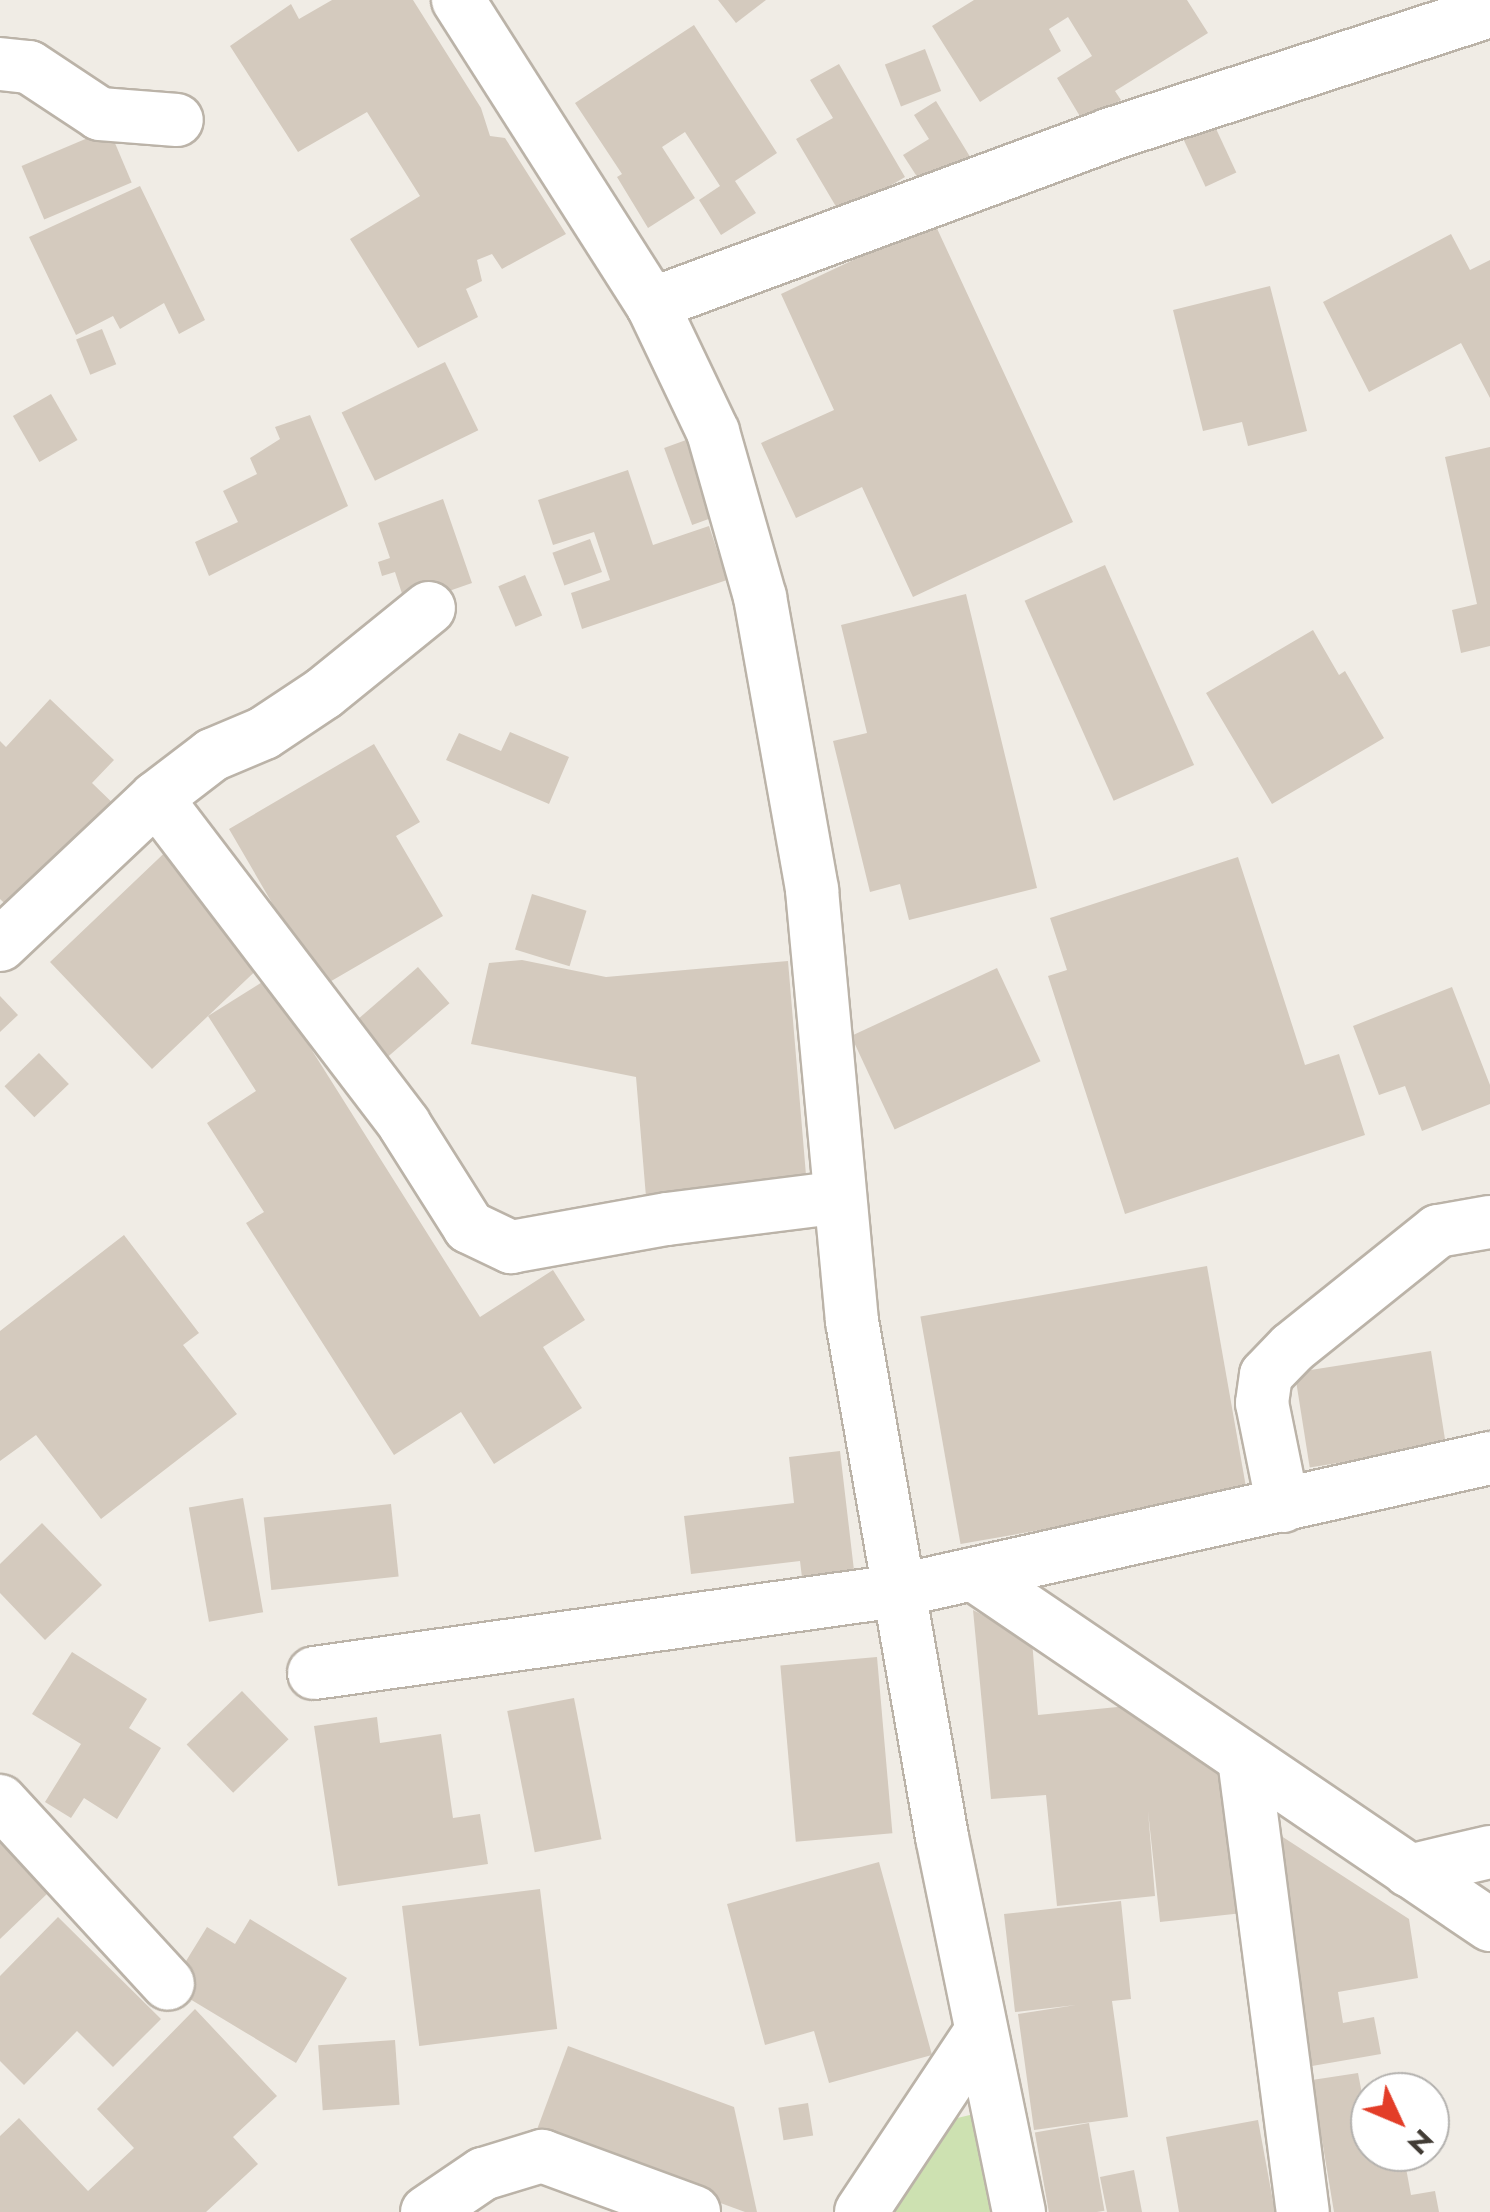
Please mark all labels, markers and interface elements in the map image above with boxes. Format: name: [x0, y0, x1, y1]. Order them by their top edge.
north arrow: [1350, 2072, 1450, 2172]
text: N: [1398, 2120, 1443, 2164]

